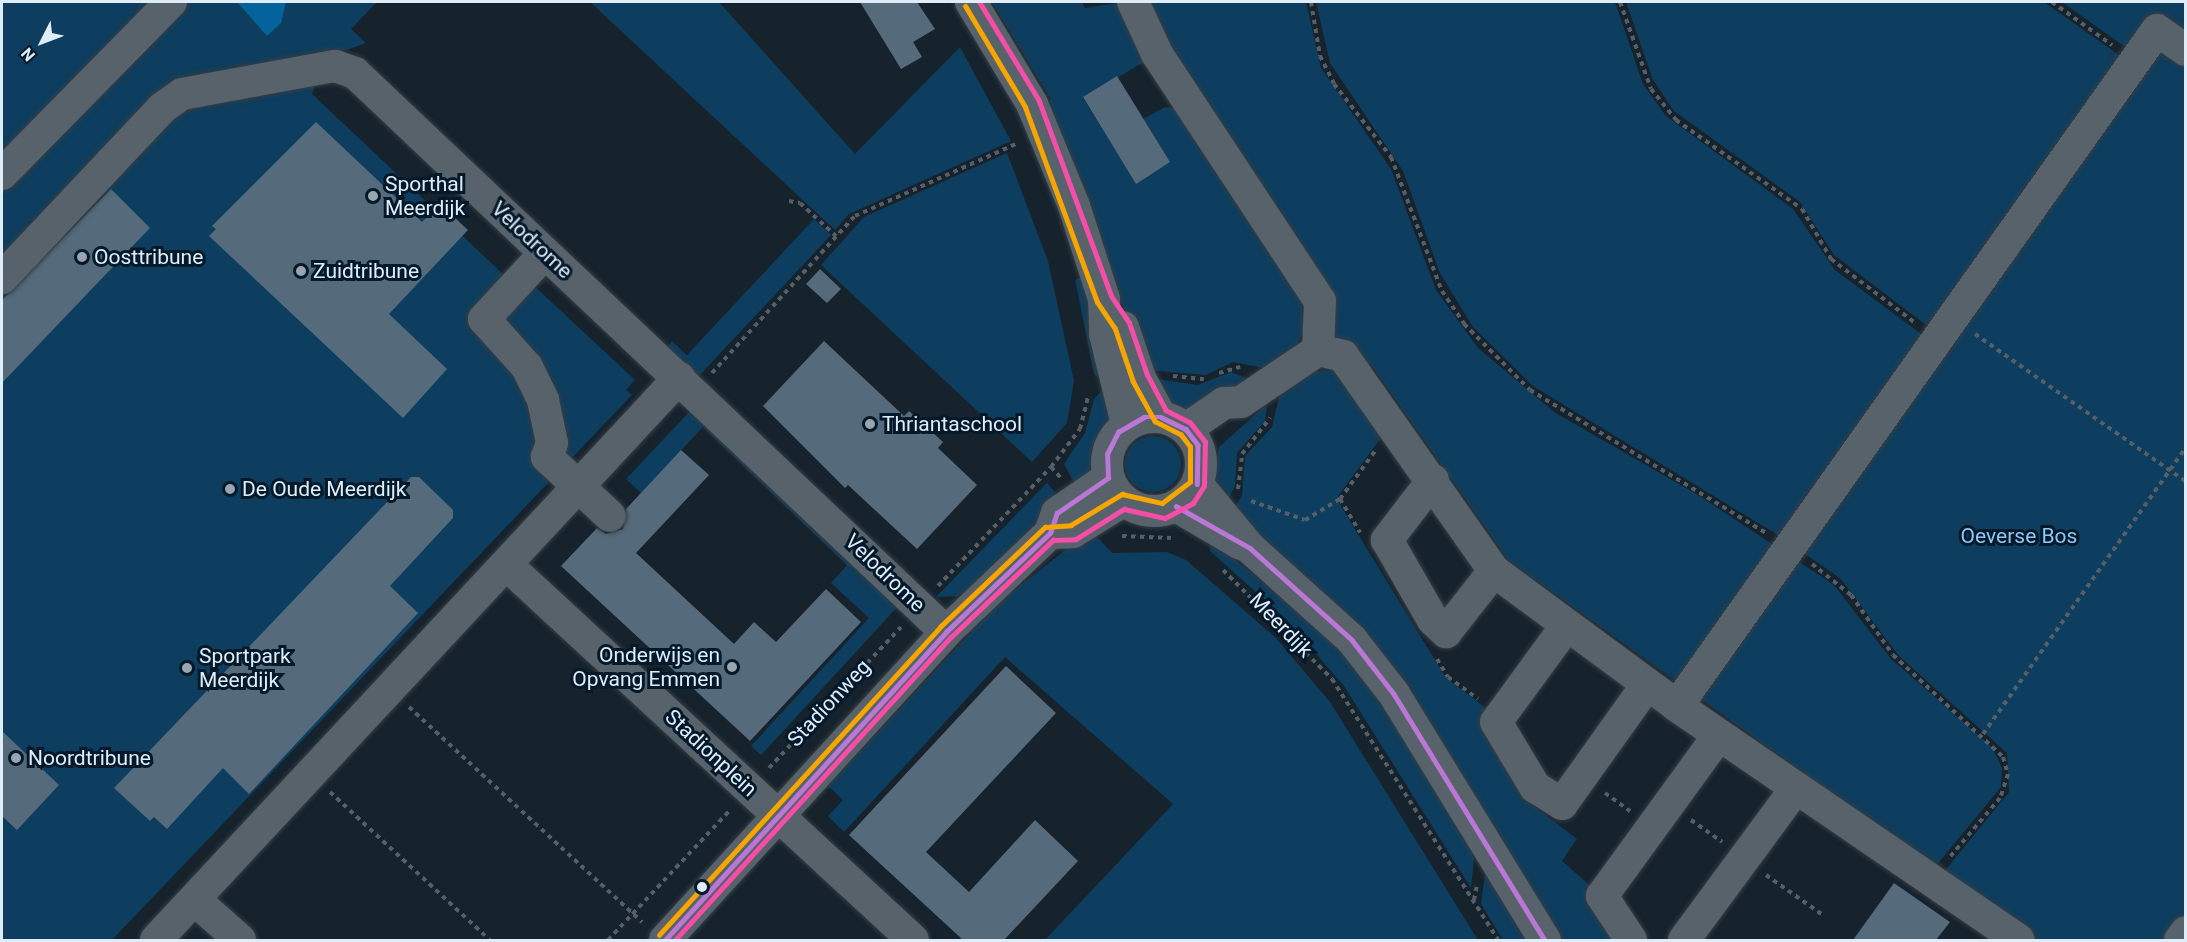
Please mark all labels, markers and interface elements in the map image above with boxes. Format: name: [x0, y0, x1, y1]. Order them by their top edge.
north arrow: [12, 12, 72, 72]
text: N: [17, 44, 39, 65]
place label: Sporthal Meerdijk: [385, 171, 465, 221]
marker: Sporthal Meerdijk: [366, 189, 380, 203]
street label: Velodrome: [486, 196, 578, 284]
place label: Oosttribune: [94, 244, 203, 270]
marker: Oosttribune: [75, 250, 89, 264]
place label: Zuidtribune: [313, 258, 419, 284]
marker: Zuidtribune: [294, 264, 308, 278]
place label: Thriantaschool: [882, 411, 1022, 437]
marker: Thriantaschool: [863, 417, 877, 431]
place label: De Oude Meerdijk: [242, 476, 406, 502]
marker: De Oude Meerdijk: [223, 482, 237, 496]
park label: Oeverse Bos: [1961, 523, 2077, 549]
street label: Velodrome: [840, 529, 930, 617]
street label: Meerdijk: [1244, 587, 1318, 663]
place label: Onderwijs en Opvang Emmen: [572, 642, 720, 692]
place label: Sportpark Meerdijk: [199, 643, 291, 693]
street label: Stadionweg: [782, 654, 876, 752]
marker: Onderwijs en Opvang Emmen: [725, 660, 739, 674]
marker: Sportpark Meerdijk: [180, 661, 194, 675]
street label: Stadionplein: [660, 704, 762, 802]
place label: Noordtribune: [28, 745, 151, 771]
marker: Noordtribune: [9, 751, 23, 765]
unlabelled marker: [696, 881, 708, 893]

